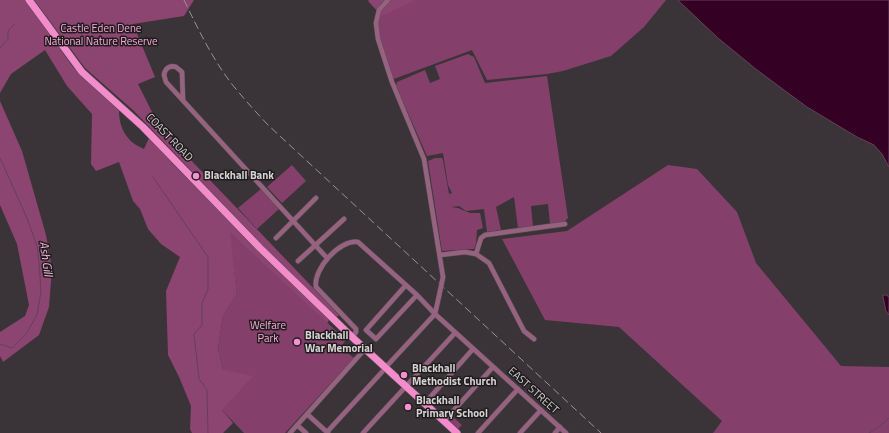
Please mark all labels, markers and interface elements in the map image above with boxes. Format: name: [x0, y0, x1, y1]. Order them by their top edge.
park label: Castle Eden Dene National Nature Reserve: [44, 22, 158, 48]
street label: COAST ROAD: [143, 111, 195, 165]
place label: Blackhall Bank: [204, 169, 274, 183]
marker: Blackhall Bank: [191, 171, 201, 181]
water label: Ash Gill: [35, 241, 55, 277]
park label: Welfare Park: [250, 319, 286, 345]
place label: Blackhall War Memorial: [305, 329, 373, 355]
marker: Blackhall War Memorial: [292, 337, 302, 347]
place label: Blackhall Methodist Church: [412, 362, 497, 388]
street label: EAST STREET: [505, 365, 561, 417]
marker: Blackhall Methodist Church: [399, 370, 409, 380]
place label: Blackhall Primary School: [416, 394, 488, 420]
marker: Blackhall Primary School: [403, 402, 413, 412]

